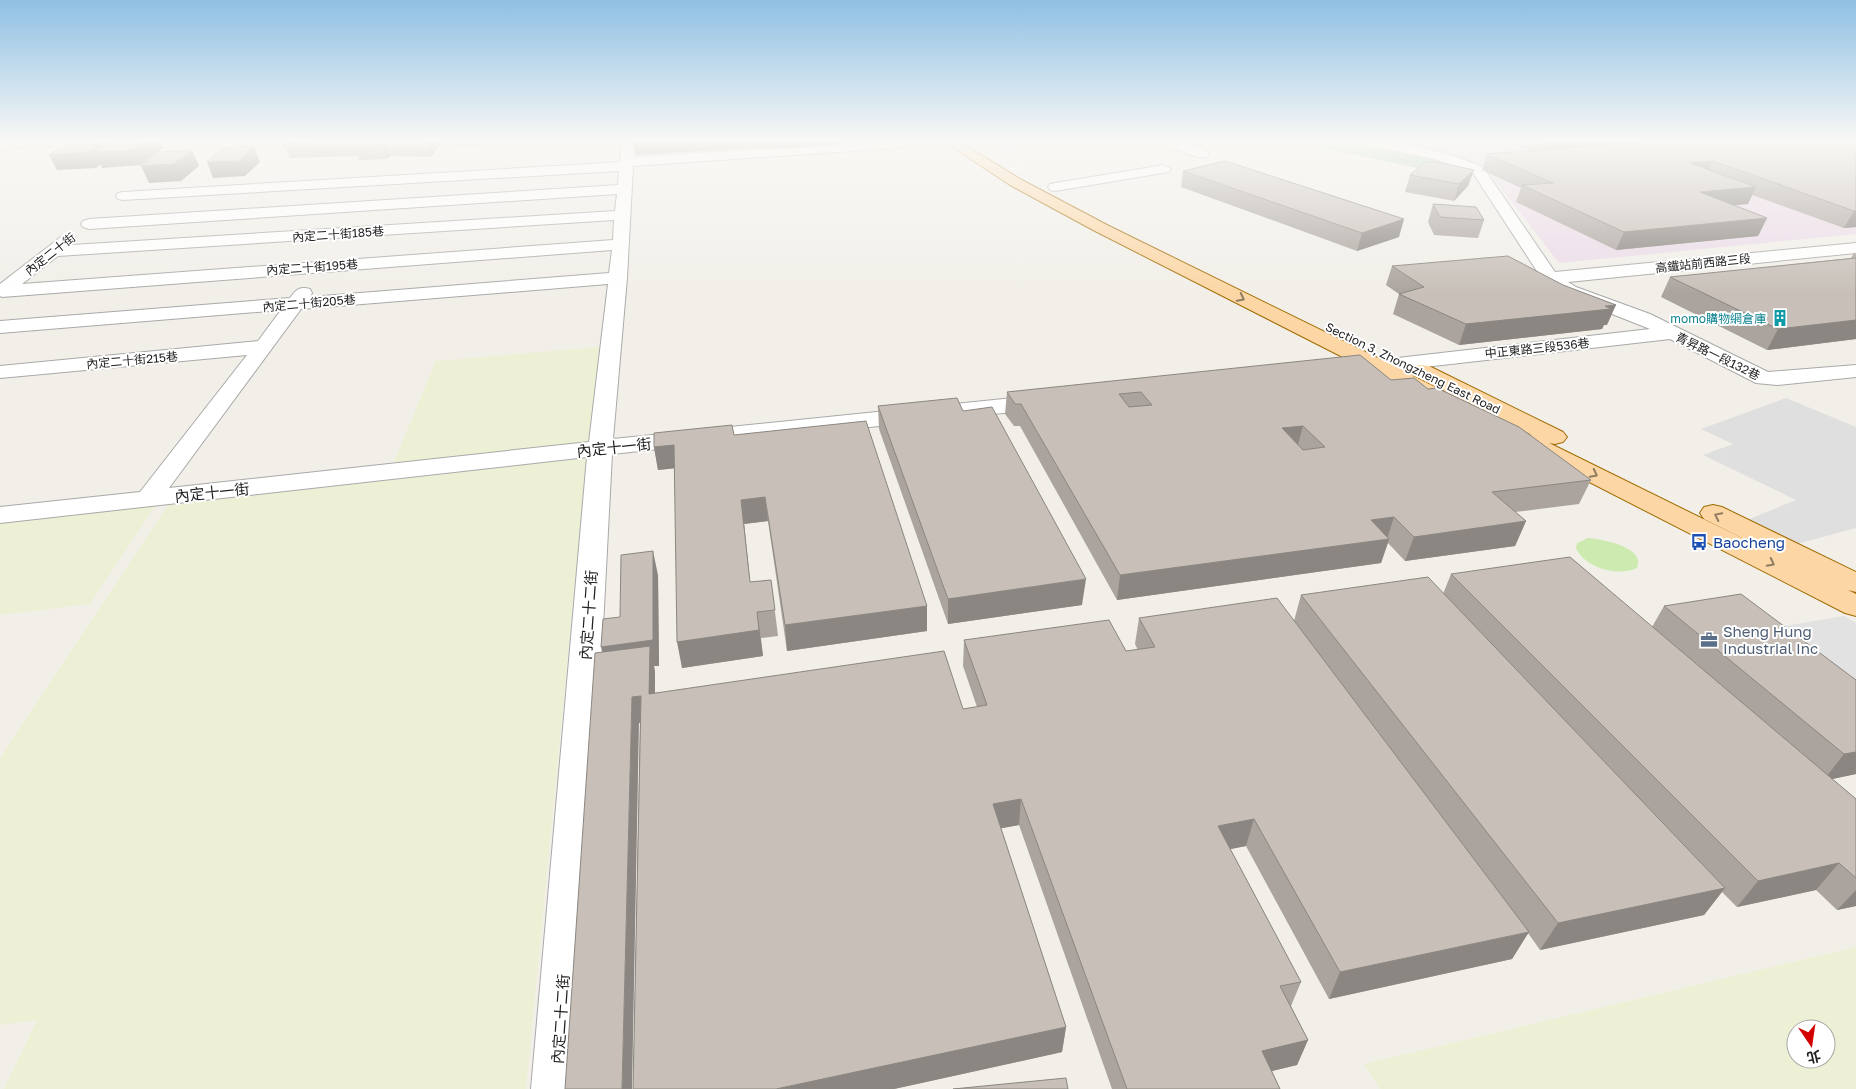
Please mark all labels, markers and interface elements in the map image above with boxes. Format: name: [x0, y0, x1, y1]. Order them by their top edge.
street label: 內定二十街185巷: [292, 223, 384, 245]
street label: 內定二十街: [22, 230, 78, 278]
street label: 高鐵站前西路三段: [1654, 251, 1752, 275]
street label: 內定二十街195巷: [266, 256, 358, 278]
street label: 內定二十街205巷: [262, 291, 356, 315]
one-way arrow: [1236, 292, 1245, 302]
building icon: momo購物網倉庫: [1770, 308, 1790, 328]
place label: momo購物網倉庫: [1670, 311, 1766, 326]
street label: Section 3, Zhongzheng East Road: [1323, 319, 1503, 417]
street label: 青昇路一段132巷: [1673, 329, 1763, 383]
street label: 中正東路三段536巷: [1484, 335, 1590, 361]
street label: 內定二十街215巷: [86, 349, 178, 371]
street label: 內定十一街: [576, 434, 652, 460]
one-way arrow: [1589, 468, 1598, 479]
street label: 內定十一街: [174, 479, 250, 505]
one-way arrow: [1714, 511, 1723, 522]
bus stop icon: Baocheng: [1689, 532, 1709, 552]
place label: Baocheng: [1713, 533, 1785, 551]
one-way arrow: [1765, 557, 1774, 567]
street label: 內定二十二街: [576, 569, 600, 661]
place label: Sheng Hung Industrial Inc: [1723, 622, 1818, 657]
office icon: Sheng Hung Industrial Inc: [1699, 630, 1719, 650]
street label: 內定二十二街: [548, 973, 572, 1065]
north arrow: [1786, 1019, 1836, 1069]
text: 北: [1805, 1047, 1823, 1067]

